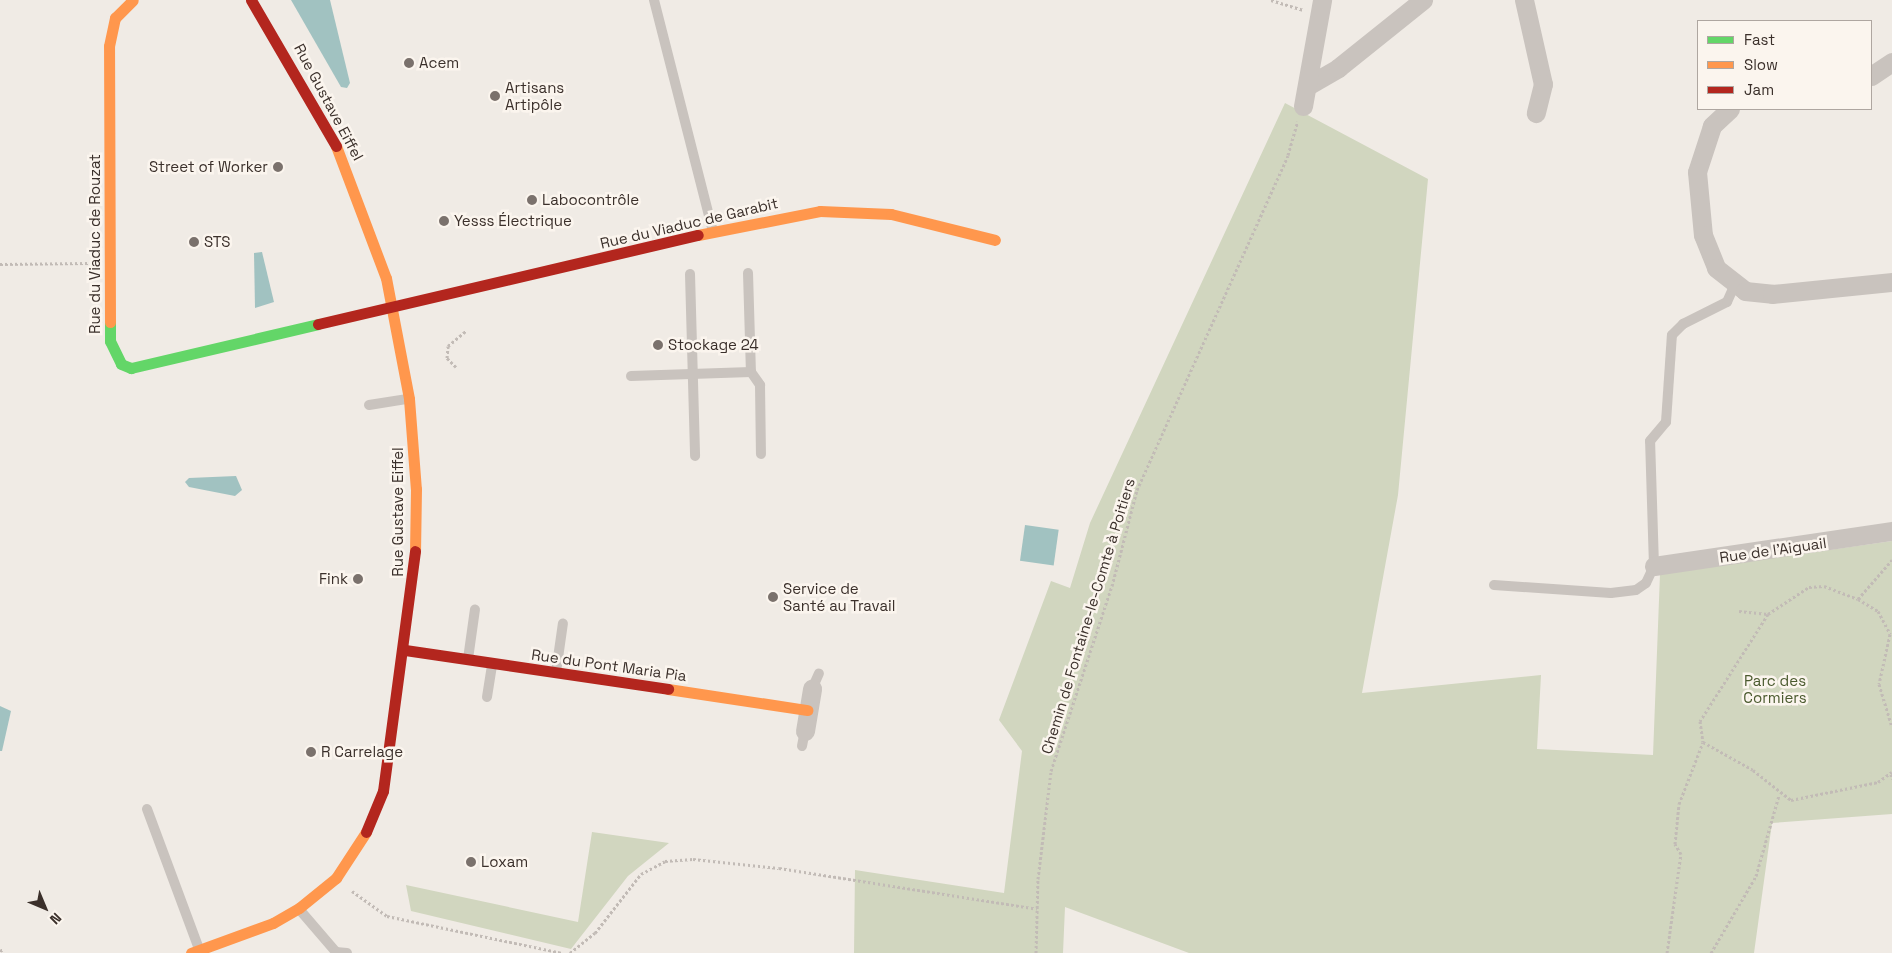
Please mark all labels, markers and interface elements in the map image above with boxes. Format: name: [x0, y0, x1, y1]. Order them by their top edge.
legend: [1697, 20, 1872, 110]
text: Fast: [1744, 30, 1775, 49]
street label: Rue Gustave Eiffel: [291, 41, 367, 163]
place label: Acem: [419, 54, 459, 72]
text: Slow: [1744, 55, 1778, 74]
marker: Acem: [403, 57, 415, 69]
place label: Artisans Artipôle: [505, 78, 564, 113]
text: Jam: [1744, 80, 1774, 99]
marker: Artisans Artipôle: [489, 90, 501, 102]
street label: Rue du Viaduc de Rouzat: [86, 154, 104, 334]
place label: Street of Worker: [149, 158, 268, 176]
marker: Street of Worker: [272, 161, 284, 173]
place label: Labocontrôle: [542, 191, 639, 209]
marker: Labocontrôle: [526, 194, 538, 206]
street label: Rue du Viaduc de Garabit: [598, 194, 780, 252]
place label: Yesss Électrique: [454, 212, 572, 230]
marker: Yesss Électrique: [438, 215, 450, 227]
place label: STS: [204, 233, 230, 251]
marker: STS: [188, 236, 200, 248]
place label: Stockage 24: [668, 336, 759, 354]
marker: Stockage 24: [652, 339, 664, 351]
street label: Rue Gustave Eiffel: [389, 447, 407, 577]
street label: Chemin de Fontaine-le-Comte à Poitiers: [1037, 476, 1139, 756]
street label: Rue de l’Aiguail: [1718, 534, 1828, 566]
place label: Fink: [319, 570, 348, 588]
marker: Fink: [352, 573, 364, 585]
place label: Service de Santé au Travail: [783, 579, 896, 614]
marker: Service de Santé au Travail: [767, 591, 779, 603]
street label: Rue du Pont Maria Pia: [530, 645, 688, 685]
park label: Parc des Cormiers: [1743, 671, 1807, 706]
place label: R Carrelage: [321, 743, 403, 761]
marker: R Carrelage: [305, 746, 317, 758]
place label: Loxam: [481, 853, 528, 871]
marker: Loxam: [465, 856, 477, 868]
north arrow: [20, 883, 70, 933]
text: N: [46, 909, 65, 928]

